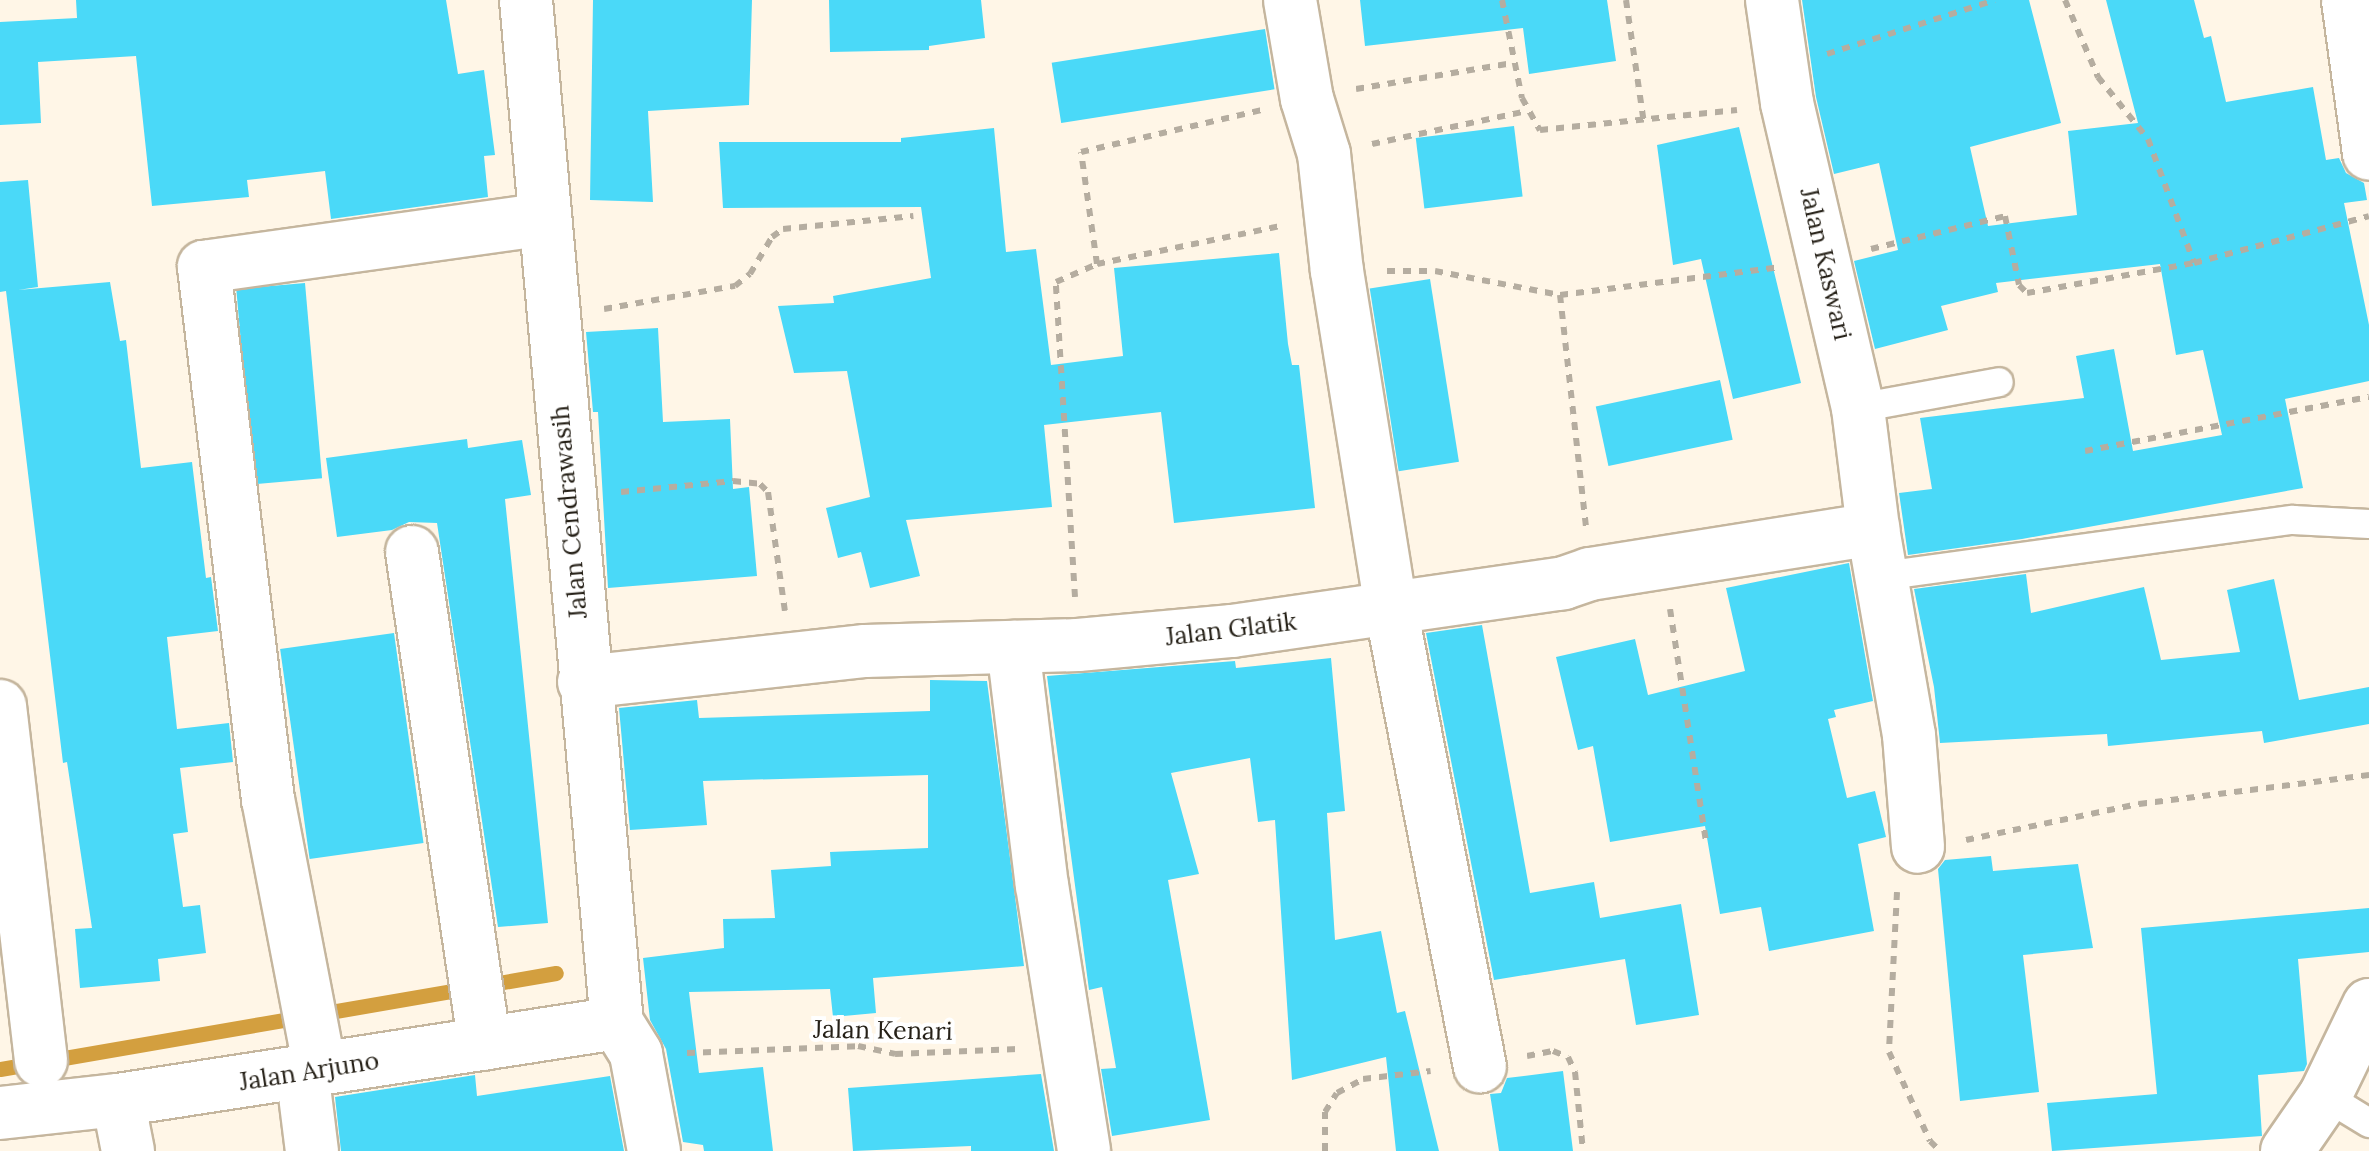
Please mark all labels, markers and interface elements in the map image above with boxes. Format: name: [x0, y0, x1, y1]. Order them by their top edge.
street label: Jalan Kaswari: [1794, 185, 1858, 343]
street label: Jalan Cendrawasih: [545, 404, 593, 620]
street label: Jalan Glatik: [1164, 606, 1298, 652]
street label: Jalan Kenari: [813, 1014, 953, 1046]
street label: Jalan Arjuno: [237, 1045, 381, 1097]

